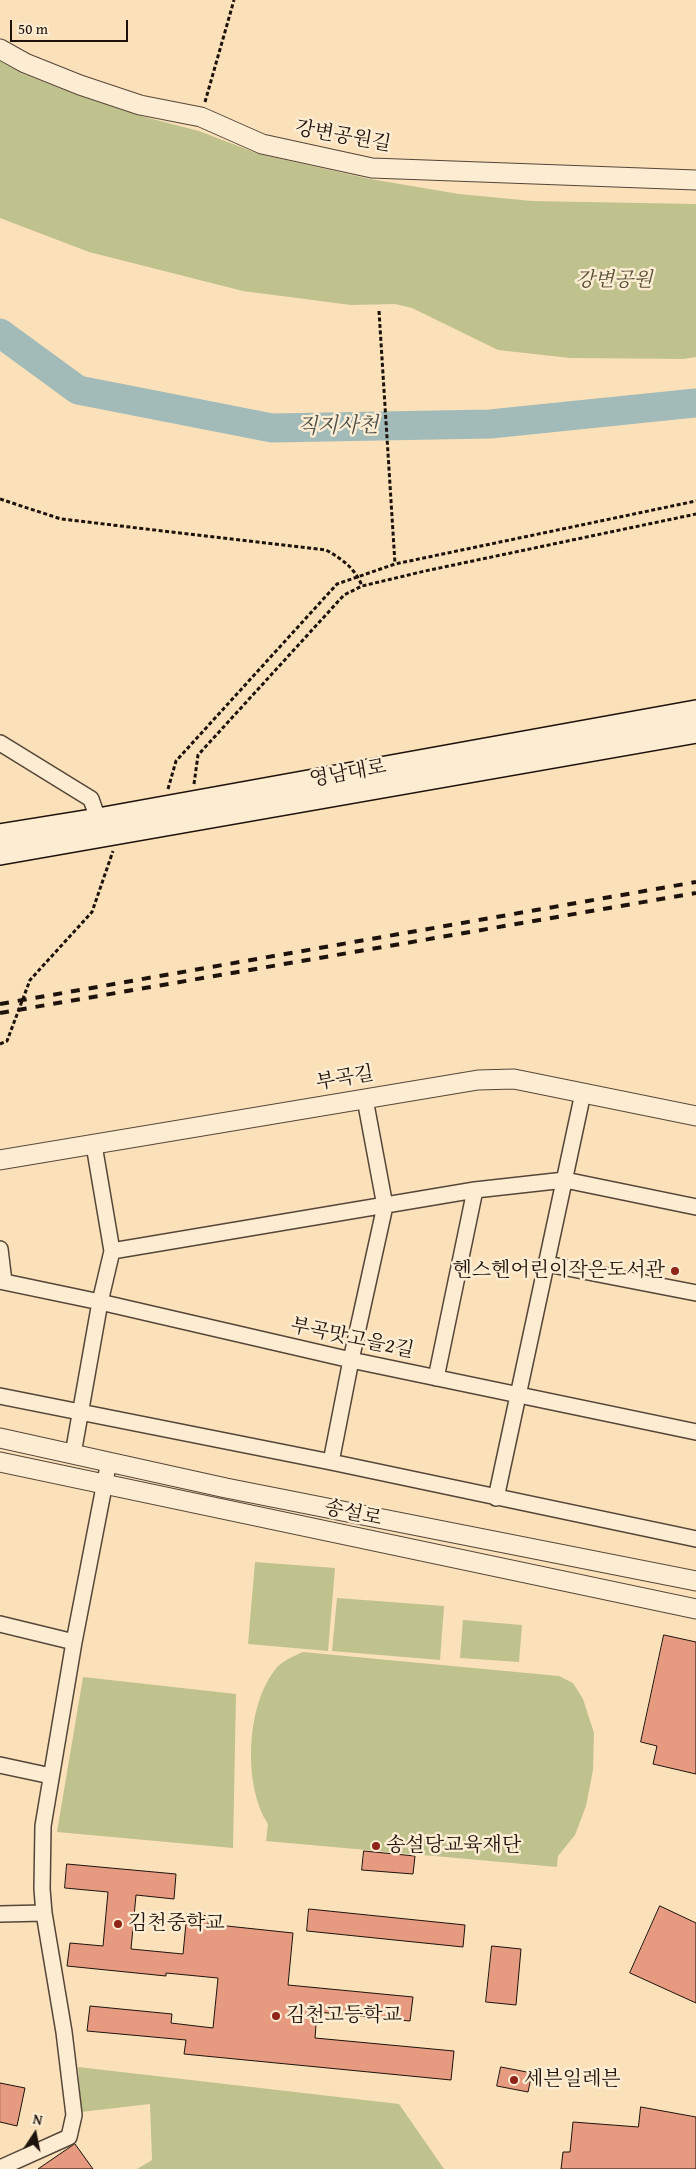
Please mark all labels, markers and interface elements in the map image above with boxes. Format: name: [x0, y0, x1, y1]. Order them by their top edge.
scale bar: [12, 10, 130, 42]
text: 50 m: [18, 18, 48, 39]
street label: 강변공원길: [293, 117, 393, 157]
park label: 강변공원: [575, 269, 653, 293]
water label: 직지사천: [297, 414, 379, 440]
street label: 영남대로: [308, 755, 388, 793]
street label: 부곡길: [314, 1062, 376, 1096]
place label: 헨스헨어린이작은도서관: [452, 1259, 665, 1283]
marker: 헨스헨어린이작은도서관: [669, 1265, 681, 1277]
street label: 부곡맛고을2길: [288, 1314, 416, 1364]
street label: 송설로: [322, 1496, 384, 1532]
place label: 송설당교육재단: [386, 1834, 521, 1858]
marker: 송설당교육재단: [370, 1840, 382, 1852]
place label: 김천중학교: [128, 1912, 225, 1936]
marker: 김천중학교: [112, 1918, 124, 1930]
place label: 김천고등학교: [286, 2004, 402, 2028]
marker: 김천고등학교: [270, 2010, 282, 2022]
place label: 세븐일레븐: [524, 2068, 621, 2092]
marker: 세븐일레븐: [508, 2074, 520, 2086]
north arrow: [10, 2109, 60, 2159]
text: N: [31, 2109, 44, 2130]

